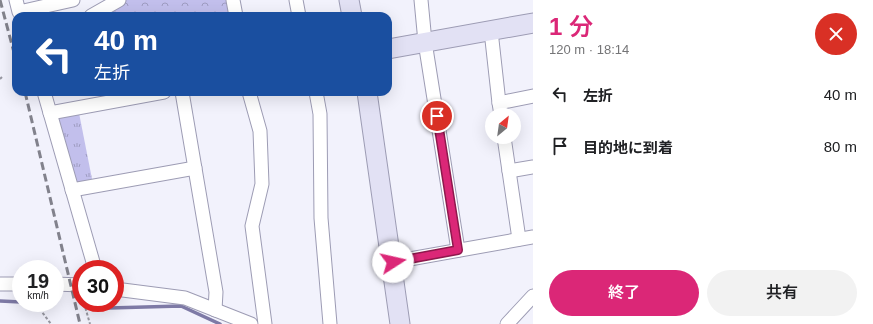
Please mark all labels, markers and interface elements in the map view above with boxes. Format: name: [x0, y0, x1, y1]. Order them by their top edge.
text: 1 分: [549, 13, 593, 40]
button: close: [815, 13, 857, 55]
text: 40 m: [94, 25, 158, 56]
icon: left: [28, 28, 80, 80]
text: 120 m · 18:14: [549, 42, 629, 57]
text: 左折: [94, 63, 130, 83]
icon: left: [549, 83, 571, 105]
text: 40 m: [824, 86, 857, 103]
text: 左折: [583, 87, 613, 104]
pin: [420, 99, 454, 133]
icon: arrive: [426, 105, 448, 127]
north arrow: [485, 108, 521, 144]
map controls: [485, 108, 521, 144]
icon: arrive: [549, 135, 571, 157]
text: 80 m: [824, 138, 857, 155]
text: 目的地に到着: [583, 139, 673, 156]
position arrow: [372, 241, 414, 283]
speed limit sign: 30: [72, 260, 124, 312]
text: 19: [27, 270, 49, 292]
button: 終了: [549, 270, 699, 316]
button: 共有: [707, 270, 857, 316]
text: km/h: [27, 290, 49, 301]

